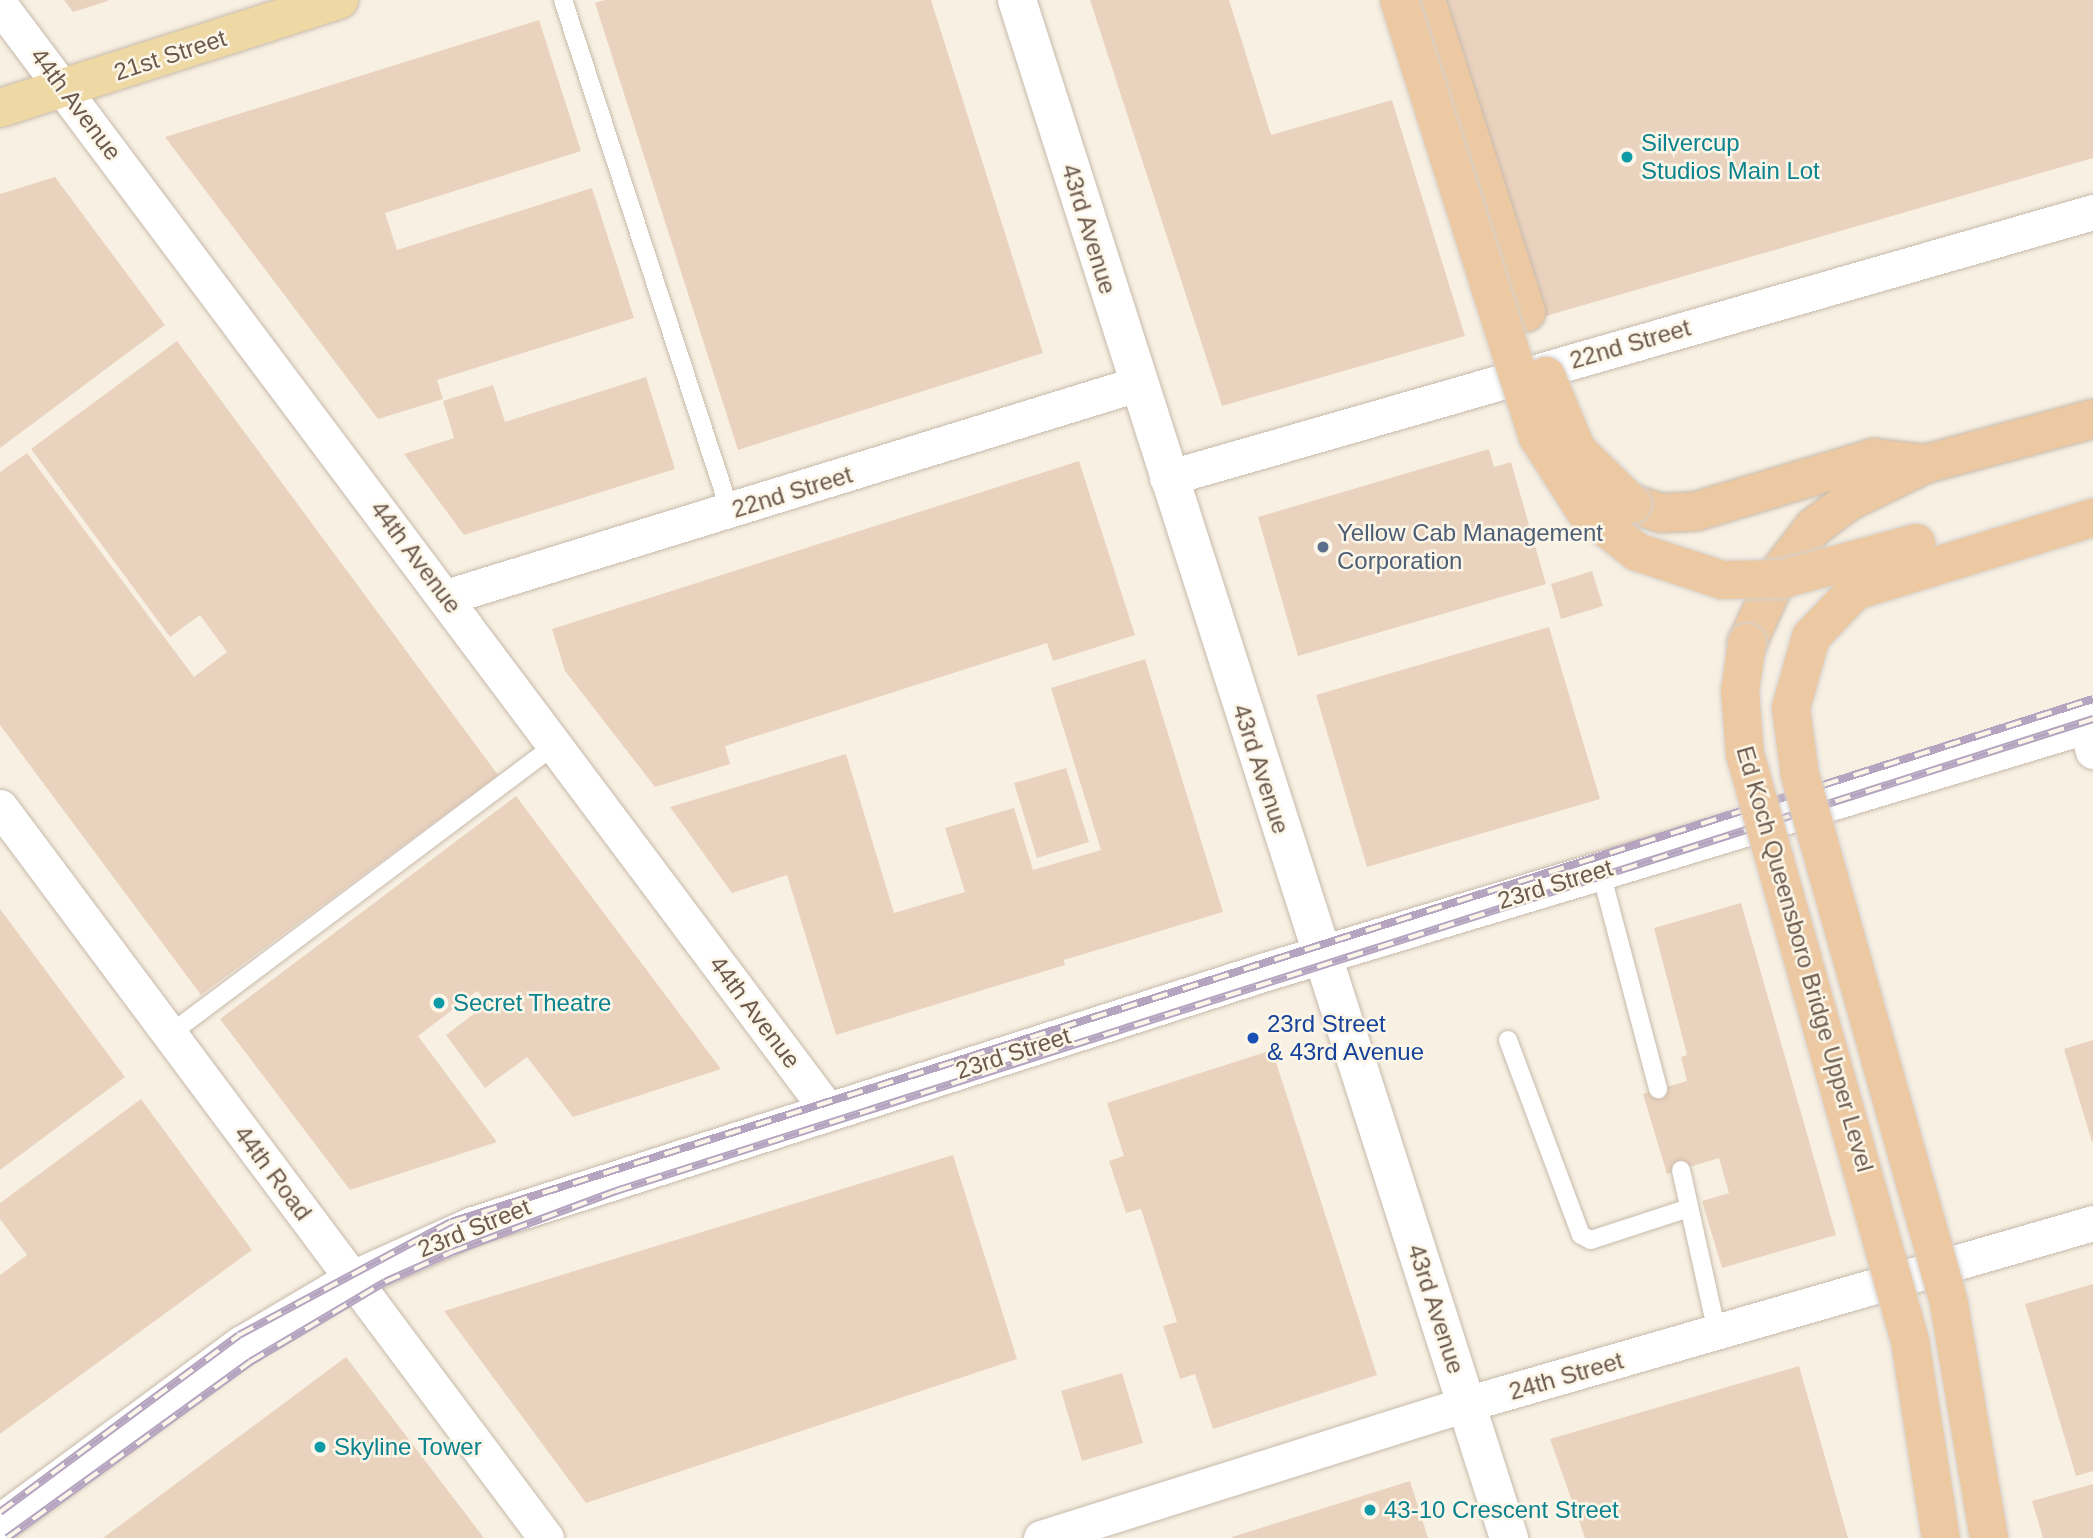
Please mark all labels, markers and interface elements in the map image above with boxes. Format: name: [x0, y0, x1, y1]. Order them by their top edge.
street label: 21st Street: [110, 23, 230, 87]
street label: 44th Avenue: [24, 42, 128, 166]
place label: Silvercup Studios Main Lot: [1641, 129, 1820, 185]
marker: Silvercup Studios Main Lot: [1619, 149, 1635, 165]
street label: 43rd Avenue: [1055, 160, 1123, 298]
street label: 22nd Street: [1566, 313, 1694, 375]
street label: 22nd Street: [728, 460, 856, 524]
street label: 44th Avenue: [364, 495, 468, 619]
place label: Yellow Cab Management Corporation: [1337, 519, 1603, 575]
marker: Yellow Cab Management Corporation: [1315, 539, 1331, 555]
street label: 43rd Avenue: [1226, 700, 1296, 838]
street label: Ed Koch Queensboro Bridge Upper Level: [1730, 743, 1880, 1175]
street label: 23rd Street: [1494, 853, 1616, 915]
street label: 44th Avenue: [703, 950, 807, 1074]
place label: Secret Theatre: [453, 989, 612, 1017]
marker: Secret Theatre: [431, 995, 447, 1011]
place label: 23rd Street & 43rd Avenue: [1267, 1010, 1425, 1066]
street label: 23rd Street: [952, 1021, 1074, 1085]
marker: 23rd Street & 43rd Avenue: [1245, 1030, 1261, 1046]
street label: 44th Road: [228, 1120, 318, 1226]
street label: 23rd Street: [414, 1192, 534, 1264]
street label: 43rd Avenue: [1401, 1240, 1471, 1378]
street label: 24th Street: [1506, 1346, 1626, 1406]
place label: Skyline Tower: [334, 1433, 482, 1461]
marker: Skyline Tower: [312, 1439, 328, 1455]
place label: 43-10 Crescent Street: [1384, 1496, 1619, 1524]
marker: 43-10 Crescent Street: [1362, 1502, 1378, 1518]

